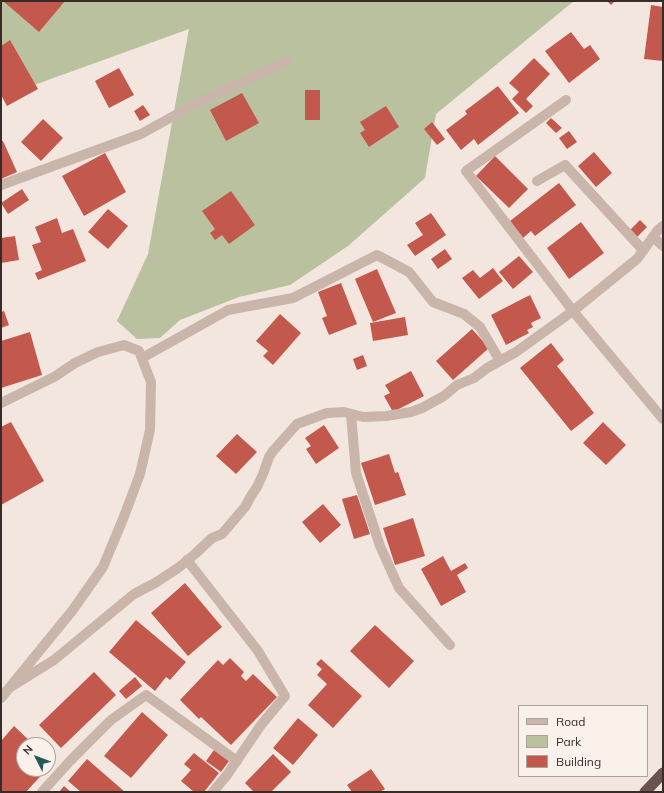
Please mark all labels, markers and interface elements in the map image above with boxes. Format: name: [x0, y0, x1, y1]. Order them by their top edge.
legend: [518, 705, 648, 777]
text: Road: [556, 714, 585, 729]
text: Park: [556, 734, 581, 749]
north arrow: [16, 737, 56, 777]
text: N: [20, 742, 36, 757]
text: Building: [556, 754, 601, 769]

